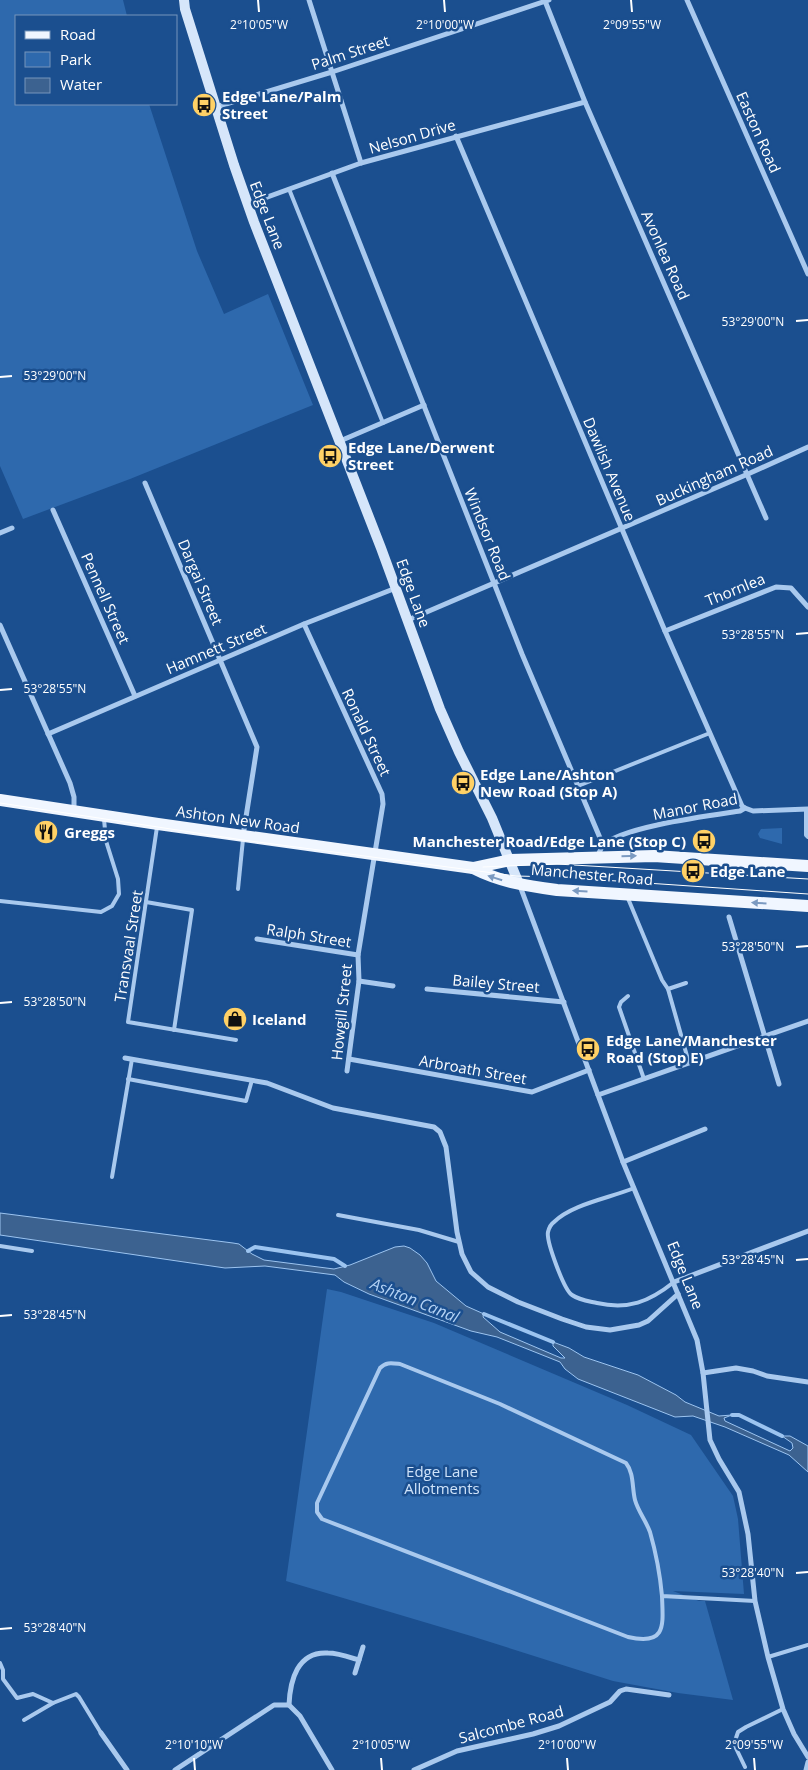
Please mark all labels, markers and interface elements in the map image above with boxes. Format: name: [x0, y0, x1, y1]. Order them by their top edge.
legend: [15, 15, 178, 105]
text: 2°10'05"W: [230, 16, 288, 33]
text: 2°10'00"W: [416, 16, 474, 33]
text: 2°09'55"W: [603, 16, 661, 33]
text: Road: [60, 24, 96, 44]
street label: Palm Street: [308, 30, 392, 74]
text: Park: [60, 49, 91, 69]
text: Water: [60, 74, 102, 94]
place label: Edge Lane/Palm Street: [222, 86, 341, 123]
street label: Easton Road: [732, 88, 786, 176]
bus stop icon: Edge Lane/Palm Street: [191, 92, 217, 118]
street label: Nelson Drive: [366, 114, 458, 158]
street label: Edge Lane: [246, 178, 290, 252]
street label: Avonlea Road: [637, 207, 695, 303]
text: 53°29'00"N: [722, 313, 784, 330]
text: 53°29'00"N: [24, 367, 86, 384]
street label: Dawlish Avenue: [579, 414, 641, 524]
place label: Edge Lane/Derwent Street: [348, 437, 495, 474]
street label: Buckingham Road: [652, 440, 776, 510]
bus stop icon: Edge Lane/Derwent Street: [317, 443, 343, 469]
street label: Windsor Road: [460, 485, 516, 583]
street label: Dargai Street: [174, 536, 228, 628]
street label: Pennell Street: [77, 549, 135, 647]
street label: Edge Lane: [392, 556, 436, 630]
street label: Thornlea: [702, 568, 768, 610]
street label: Hamnett Street: [163, 618, 269, 678]
text: 53°28'55"N: [722, 626, 784, 643]
text: 53°28'55"N: [24, 680, 86, 697]
street label: Ronald Street: [338, 685, 396, 779]
place label: Edge Lane/Ashton New Road (Stop A): [480, 764, 617, 801]
bus stop icon: Edge Lane/Ashton New Road (Stop A): [450, 770, 476, 796]
street label: Manor Road: [651, 788, 739, 824]
street label: Ashton New Road: [175, 800, 301, 838]
restaurant icon: Greggs: [33, 819, 59, 845]
place label: Greggs: [64, 822, 115, 842]
bus stop icon: Manchester Road/Edge Lane (Stop C): [691, 828, 717, 854]
place label: Manchester Road/Edge Lane (Stop C): [413, 831, 686, 851]
one-way arrow: [621, 852, 637, 860]
bus stop icon: Edge Lane: [680, 858, 706, 884]
street label: Manchester Road: [530, 859, 654, 889]
place label: Edge Lane: [710, 861, 786, 881]
one-way arrow: [488, 874, 503, 881]
one-way arrow: [571, 887, 587, 895]
street label: Transvaal Street: [109, 889, 147, 1003]
one-way arrow: [751, 898, 767, 906]
street label: Ralph Street: [265, 918, 353, 952]
text: 53°28'50"N: [722, 938, 784, 955]
street label: Howgill Street: [326, 963, 356, 1061]
street label: Bailey Street: [452, 969, 540, 997]
text: 53°28'50"N: [24, 993, 86, 1010]
shop icon: Iceland: [222, 1006, 248, 1032]
place label: Iceland: [252, 1009, 307, 1029]
place label: Edge Lane/Manchester Road (Stop E): [606, 1030, 777, 1067]
bus stop icon: Edge Lane/Manchester Road (Stop E): [575, 1036, 601, 1062]
street label: Arbroath Street: [418, 1050, 528, 1088]
street label: Edge Lane: [663, 1238, 709, 1312]
text: 53°28'45"N: [722, 1251, 784, 1268]
water label: Ashton Canal: [367, 1272, 463, 1328]
text: 53°28'45"N: [24, 1306, 86, 1323]
park label: Edge Lane Allotments: [404, 1461, 480, 1498]
text: 53°28'40"N: [722, 1564, 784, 1581]
text: 53°28'40"N: [24, 1619, 86, 1636]
street label: Salcombe Road: [456, 1700, 566, 1748]
text: 2°10'10"W: [165, 1736, 223, 1753]
text: 2°10'05"W: [352, 1736, 410, 1753]
text: 2°10'00"W: [538, 1736, 596, 1753]
text: 2°09'55"W: [725, 1736, 783, 1753]

